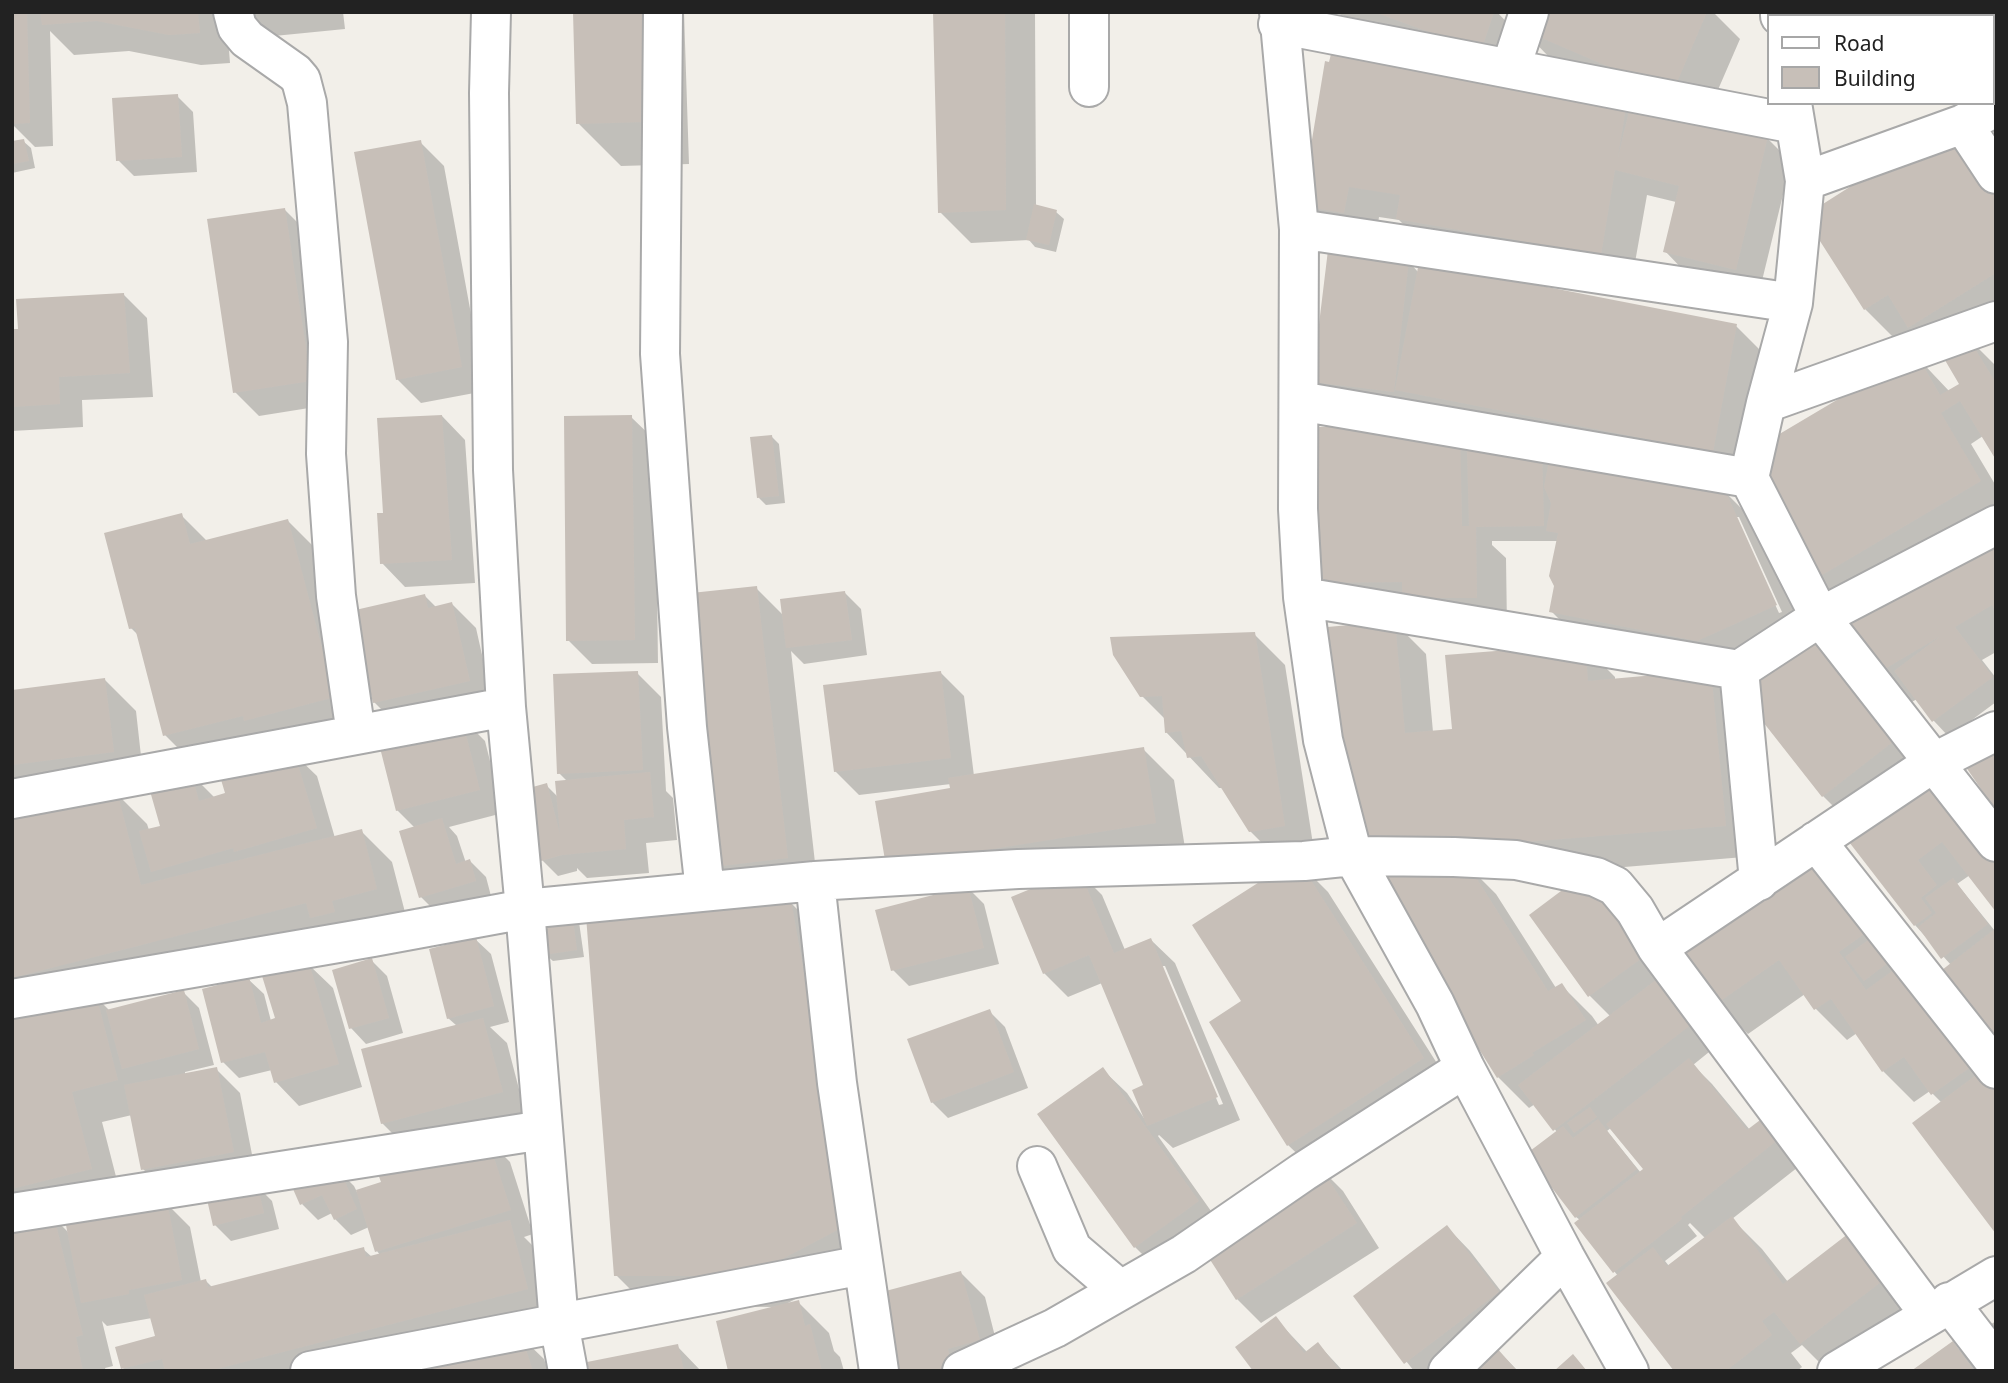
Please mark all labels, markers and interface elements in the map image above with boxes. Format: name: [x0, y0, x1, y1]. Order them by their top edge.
legend: [1766, 14, 1994, 105]
text: Road: [1834, 29, 1884, 57]
text: Building: [1834, 64, 1916, 92]

